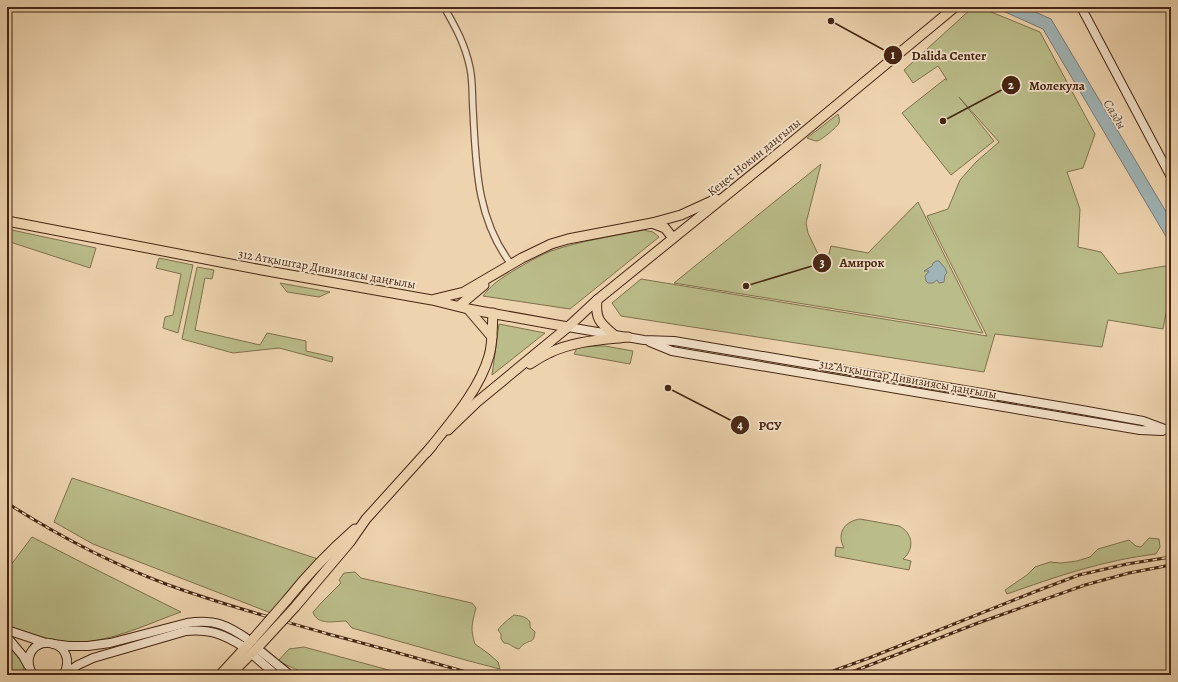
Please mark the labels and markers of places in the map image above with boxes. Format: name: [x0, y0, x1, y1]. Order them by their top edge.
callout: Dalida Center: [883, 43, 994, 68]
callout: Молекула: [1001, 73, 1093, 98]
callout: Амирок: [812, 250, 893, 275]
callout: РСУ: [730, 413, 790, 438]

